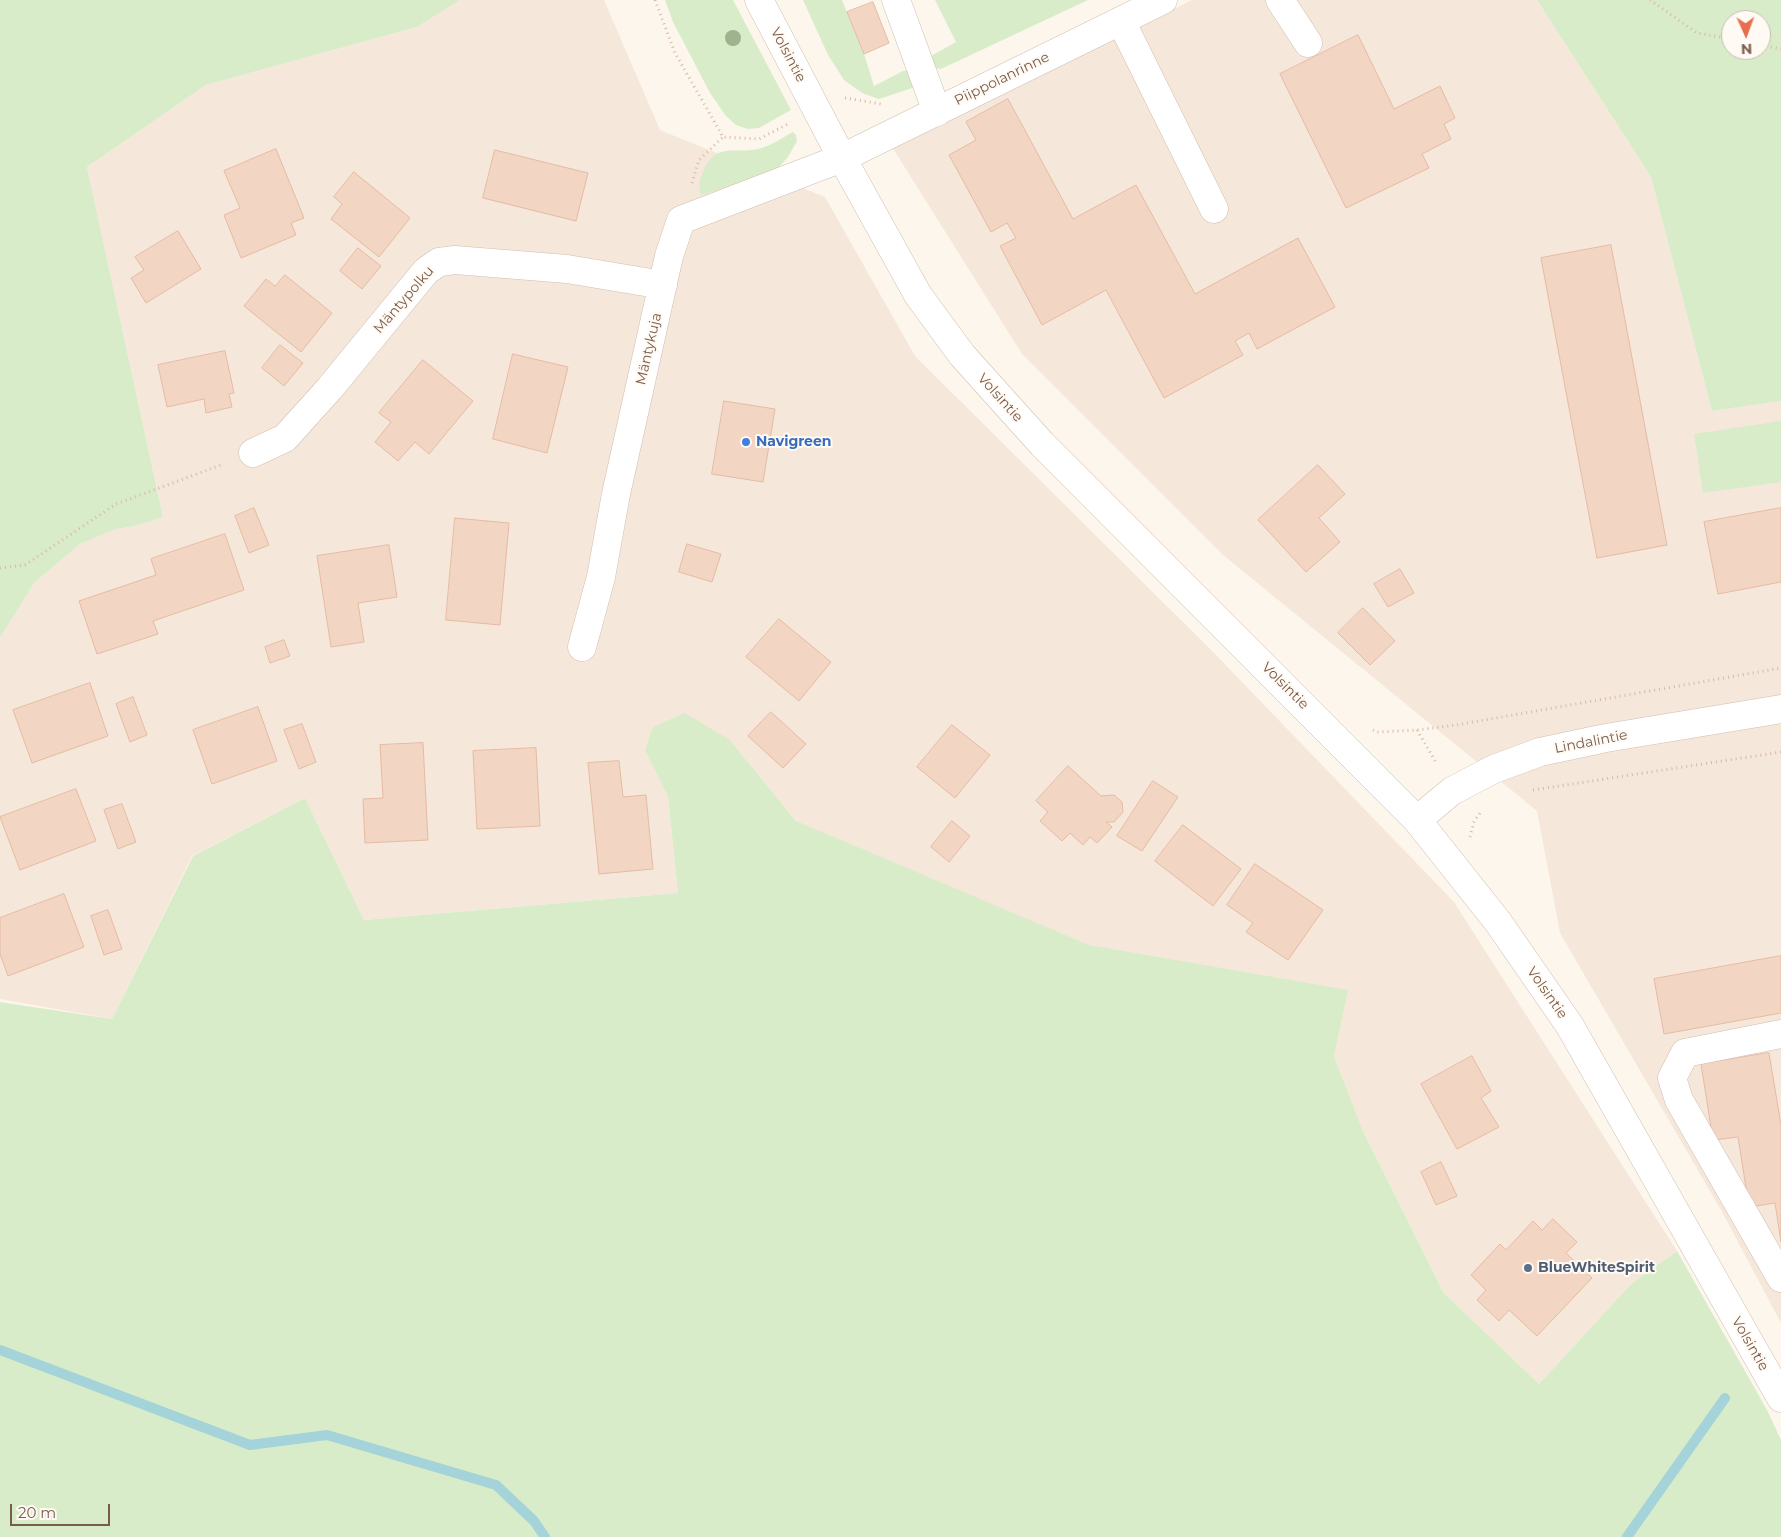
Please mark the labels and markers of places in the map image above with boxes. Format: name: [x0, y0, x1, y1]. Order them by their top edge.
place label: Navigreen: [756, 434, 831, 450]
marker: Navigreen: [740, 436, 752, 448]
place label: BlueWhiteSpirit: [1538, 1260, 1655, 1276]
marker: BlueWhiteSpirit: [1522, 1262, 1534, 1274]

